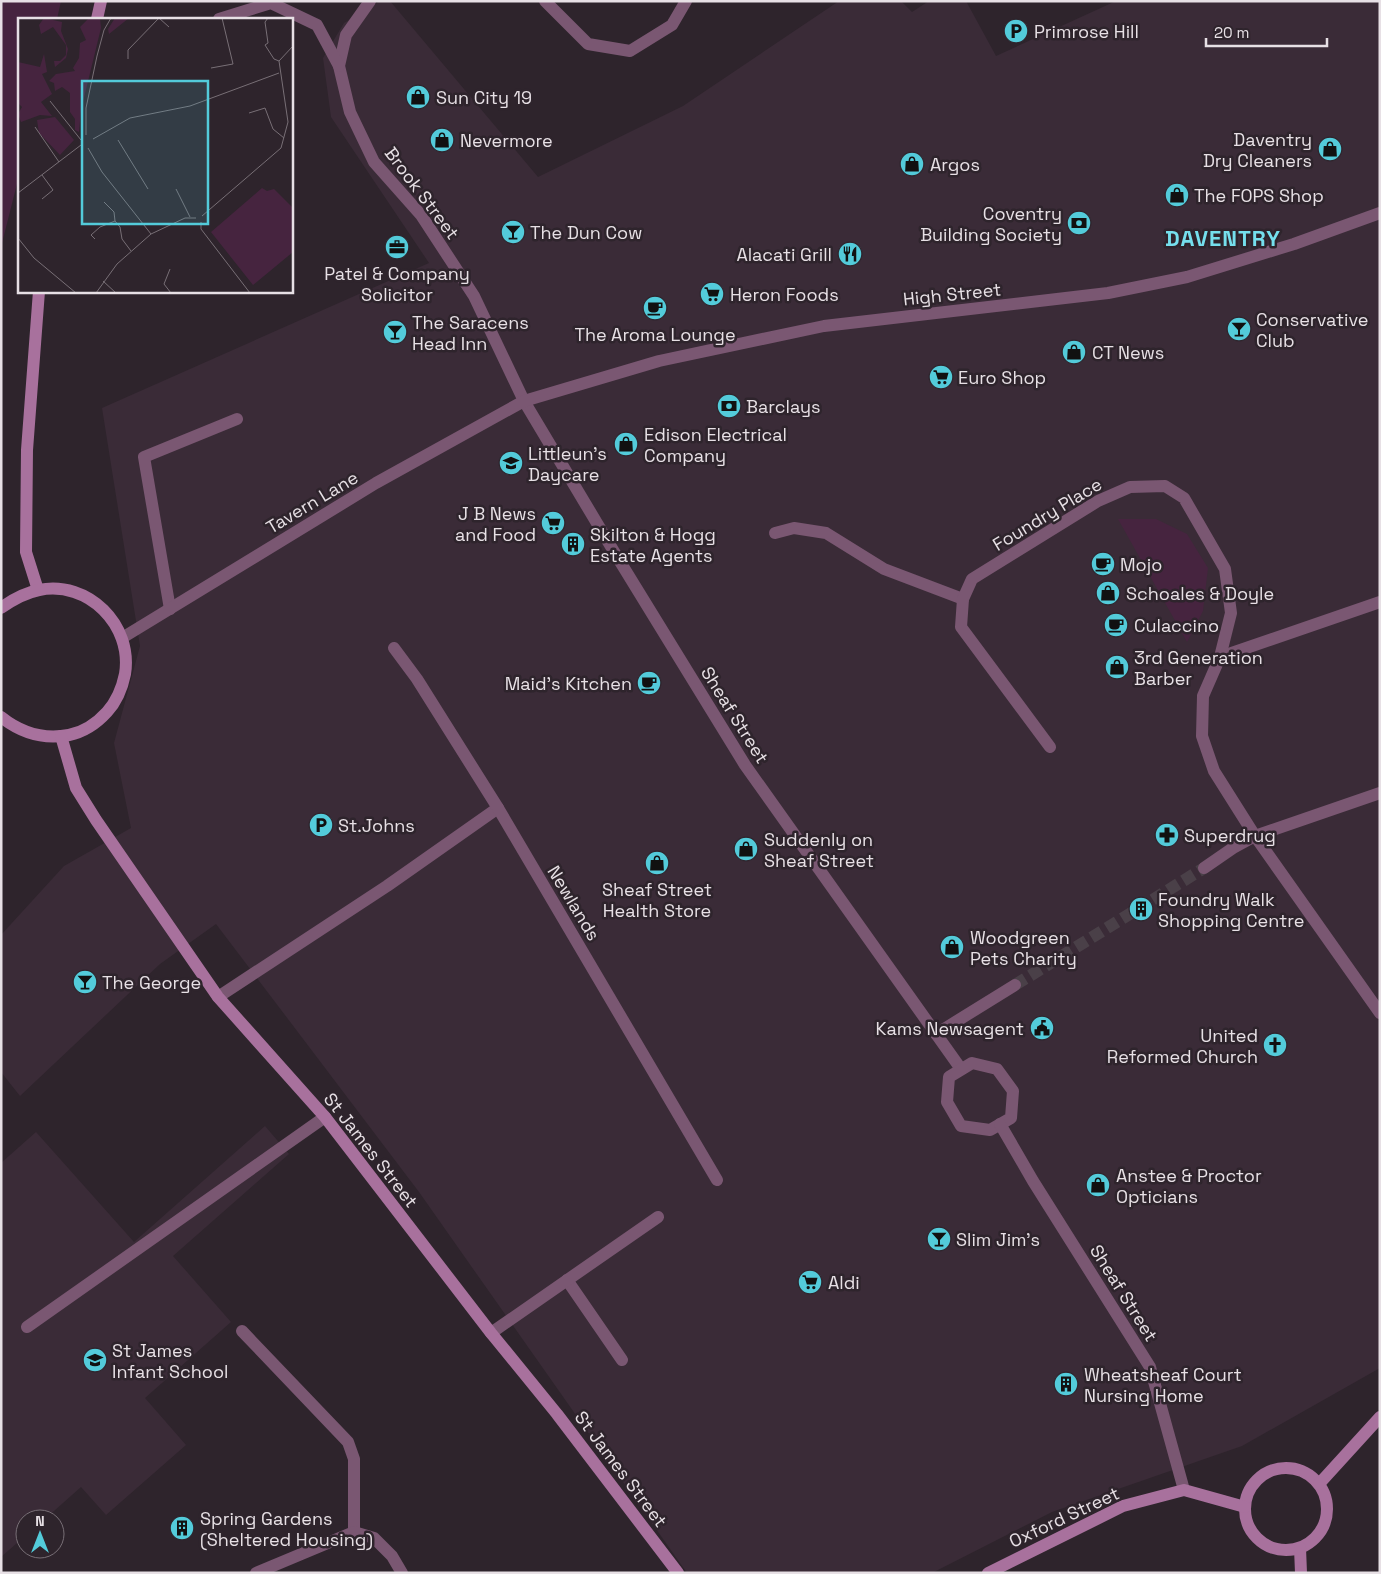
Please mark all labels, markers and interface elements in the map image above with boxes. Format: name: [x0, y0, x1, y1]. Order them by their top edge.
scale bar: [1206, 15, 1327, 47]
inset map: [18, 18, 292, 292]
parking icon: Primrose Hill: [1003, 18, 1029, 44]
place label: Primrose Hill: [1034, 20, 1139, 43]
text: 20 m: [1214, 23, 1249, 42]
shop icon: Sun City 19: [405, 84, 431, 110]
place label: Sun City 19: [436, 86, 532, 109]
shop icon: Nevermore: [429, 127, 455, 153]
place label: Daventry Dry Cleaners: [1203, 128, 1312, 172]
place label: Nevermore: [460, 129, 553, 152]
shop icon: Daventry Dry Cleaners: [1317, 136, 1343, 162]
street label: Brook Street: [380, 142, 464, 244]
shop icon: Argos: [899, 151, 925, 177]
place label: Argos: [930, 153, 980, 176]
shop icon: The FOPS Shop: [1164, 182, 1190, 208]
place label: The FOPS Shop: [1194, 184, 1324, 207]
place label: Coventry Building Society: [920, 202, 1062, 246]
bank icon: Coventry Building Society: [1066, 210, 1092, 236]
bar icon: The Dun Cow: [500, 219, 526, 245]
place label: The Dun Cow: [530, 221, 642, 244]
district label: DAVENTRY: [1165, 224, 1281, 252]
office icon: Patel & Company Solicitor: [384, 234, 410, 260]
restaurant icon: Alacati Grill: [837, 241, 863, 267]
place label: Alacati Grill: [736, 243, 832, 266]
place label: Patel & Company Solicitor: [324, 262, 470, 306]
street label: High Street: [902, 277, 1002, 311]
supermarket icon: Heron Foods: [699, 281, 725, 307]
place label: Heron Foods: [730, 283, 839, 306]
cafe icon: The Aroma Lounge: [642, 295, 668, 321]
place label: Conservative Club: [1256, 308, 1369, 352]
place label: The Saracens Head Inn: [412, 311, 529, 355]
bar icon: Conservative Club: [1226, 316, 1252, 342]
bar icon: The Saracens Head Inn: [382, 319, 408, 345]
place label: The Aroma Lounge: [574, 323, 736, 346]
shop icon: CT News: [1061, 339, 1087, 365]
place label: CT News: [1092, 341, 1164, 364]
supermarket icon: Euro Shop: [928, 364, 954, 390]
place label: Euro Shop: [958, 366, 1046, 389]
bank icon: Barclays: [716, 393, 742, 419]
place label: Barclays: [746, 395, 821, 418]
place label: Edison Electrical Company: [644, 423, 787, 467]
shop icon: Edison Electrical Company: [613, 431, 639, 457]
place label: Littleun's Daycare: [528, 442, 607, 486]
school or university icon: Littleun's Daycare: [498, 450, 524, 476]
street label: Tavern Lane: [262, 466, 362, 538]
street label: Foundry Place: [988, 472, 1106, 556]
place label: J B News and Food: [455, 502, 536, 546]
supermarket icon: J B News and Food: [540, 510, 566, 536]
place label: Skilton & Hogg Estate Agents: [590, 523, 716, 567]
building icon: Skilton & Hogg Estate Agents: [560, 531, 586, 557]
cafe icon: Mojo: [1090, 551, 1116, 577]
place label: Mojo: [1120, 553, 1162, 576]
shop icon: Schoales & Doyle: [1095, 580, 1121, 606]
place label: Schoales & Doyle: [1126, 582, 1274, 605]
cafe icon: Culaccino: [1103, 612, 1129, 638]
place label: Culaccino: [1134, 614, 1219, 637]
place label: 3rd Generation Barber: [1134, 646, 1263, 690]
shop icon: 3rd Generation Barber: [1104, 654, 1130, 680]
street label: Sheaf Street: [696, 662, 774, 768]
cafe icon: Maid's Kitchen: [636, 670, 662, 696]
place label: Maid's Kitchen: [505, 672, 632, 695]
parking icon: St.Johns: [308, 812, 334, 838]
place label: St.Johns: [338, 814, 415, 837]
pharmacy icon: Superdrug: [1154, 822, 1180, 848]
place label: Superdrug: [1184, 824, 1276, 847]
place label: Suddenly on Sheaf Street: [764, 828, 874, 872]
shop icon: Suddenly on Sheaf Street: [733, 836, 759, 862]
shop icon: Sheaf Street Health Store: [644, 850, 670, 876]
street label: Newlands: [543, 861, 605, 945]
place label: Sheaf Street Health Store: [602, 878, 712, 922]
place label: Foundry Walk Shopping Centre: [1158, 888, 1304, 932]
building icon: Foundry Walk Shopping Centre: [1128, 896, 1154, 922]
place label: Woodgreen Pets Charity: [970, 926, 1077, 970]
shop icon: Woodgreen Pets Charity: [939, 934, 965, 960]
bar icon: The George: [72, 969, 98, 995]
place label: The George: [102, 971, 201, 994]
public building icon: Kams Newsagent: [1029, 1015, 1055, 1041]
place label: Kams Newsagent: [876, 1017, 1024, 1040]
place label: United Reformed Church: [1107, 1024, 1258, 1068]
church icon: United Reformed Church: [1262, 1032, 1288, 1058]
street label: St James Street: [319, 1088, 423, 1212]
place label: Anstee & Proctor Opticians: [1116, 1164, 1262, 1208]
shop icon: Anstee & Proctor Opticians: [1085, 1172, 1111, 1198]
bar icon: Slim Jim's: [926, 1226, 952, 1252]
place label: Slim Jim's: [956, 1228, 1040, 1251]
street label: Sheaf Street: [1085, 1240, 1163, 1346]
supermarket icon: Aldi: [797, 1269, 823, 1295]
place label: Aldi: [828, 1271, 860, 1294]
place label: St James Infant School: [112, 1339, 228, 1383]
school or university icon: St James Infant School: [82, 1347, 108, 1373]
place label: Wheatsheaf Court Nursing Home: [1084, 1363, 1242, 1407]
building icon: Wheatsheaf Court Nursing Home: [1053, 1371, 1079, 1397]
street label: St James Street: [570, 1406, 672, 1532]
street label: Oxford Street: [1005, 1481, 1123, 1553]
place label: Spring Gardens (Sheltered Housing): [200, 1507, 373, 1551]
north arrow: [15, 1509, 65, 1559]
text: N: [35, 1512, 45, 1530]
building icon: Spring Gardens (Sheltered Housing): [169, 1515, 195, 1541]

